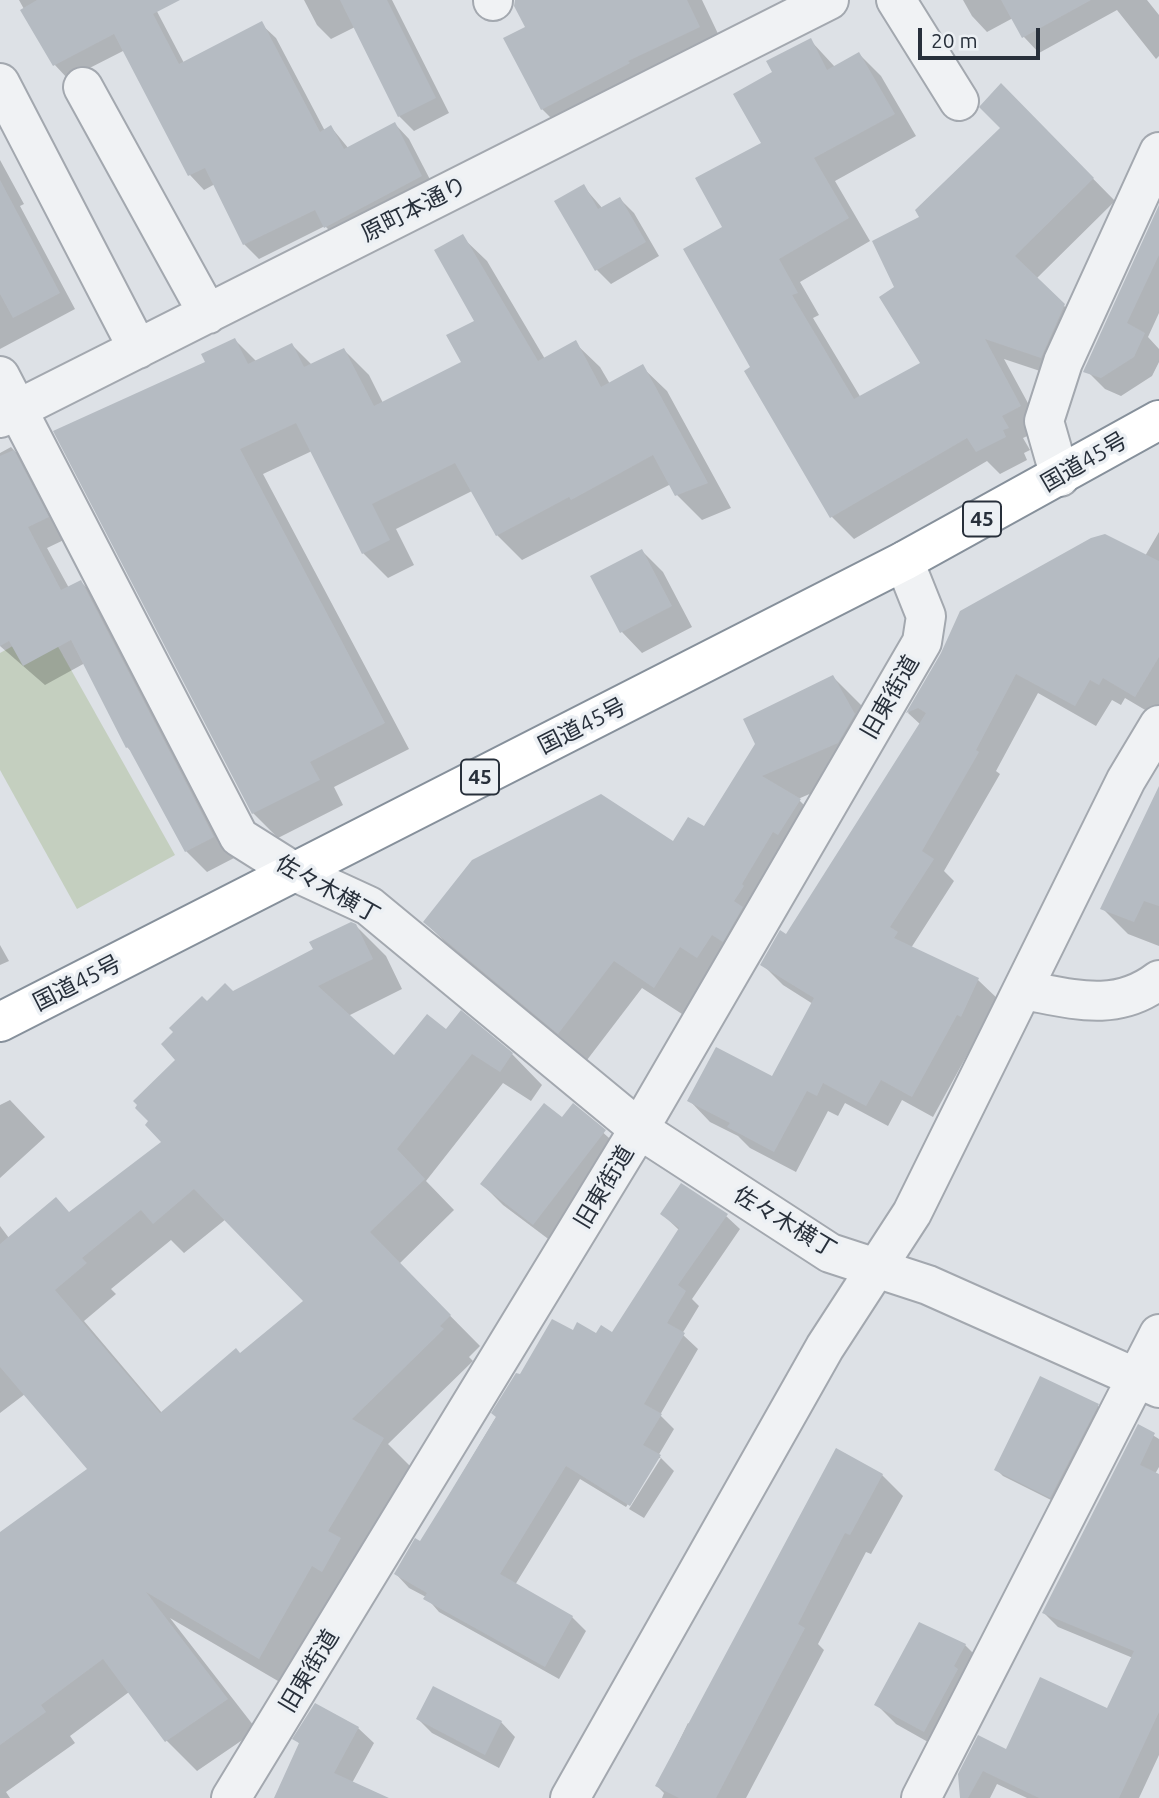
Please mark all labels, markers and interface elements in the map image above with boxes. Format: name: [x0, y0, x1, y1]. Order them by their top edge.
scale bar: [921, 14, 1044, 58]
text: 20 m: [931, 28, 978, 52]
street label: 原町本通り: [357, 171, 471, 247]
street label: 国道45号: [1036, 426, 1132, 498]
road number: 45: [963, 502, 1001, 536]
street label: 旧東街道: [855, 650, 925, 744]
street label: 国道45号: [533, 692, 631, 760]
road number: 45: [461, 760, 499, 794]
street label: 佐々木横丁: [271, 849, 385, 929]
street label: 国道45号: [28, 949, 126, 1017]
street label: 旧東街道: [568, 1140, 640, 1234]
street label: 佐々木横丁: [729, 1181, 841, 1263]
street label: 旧東街道: [273, 1624, 345, 1718]

